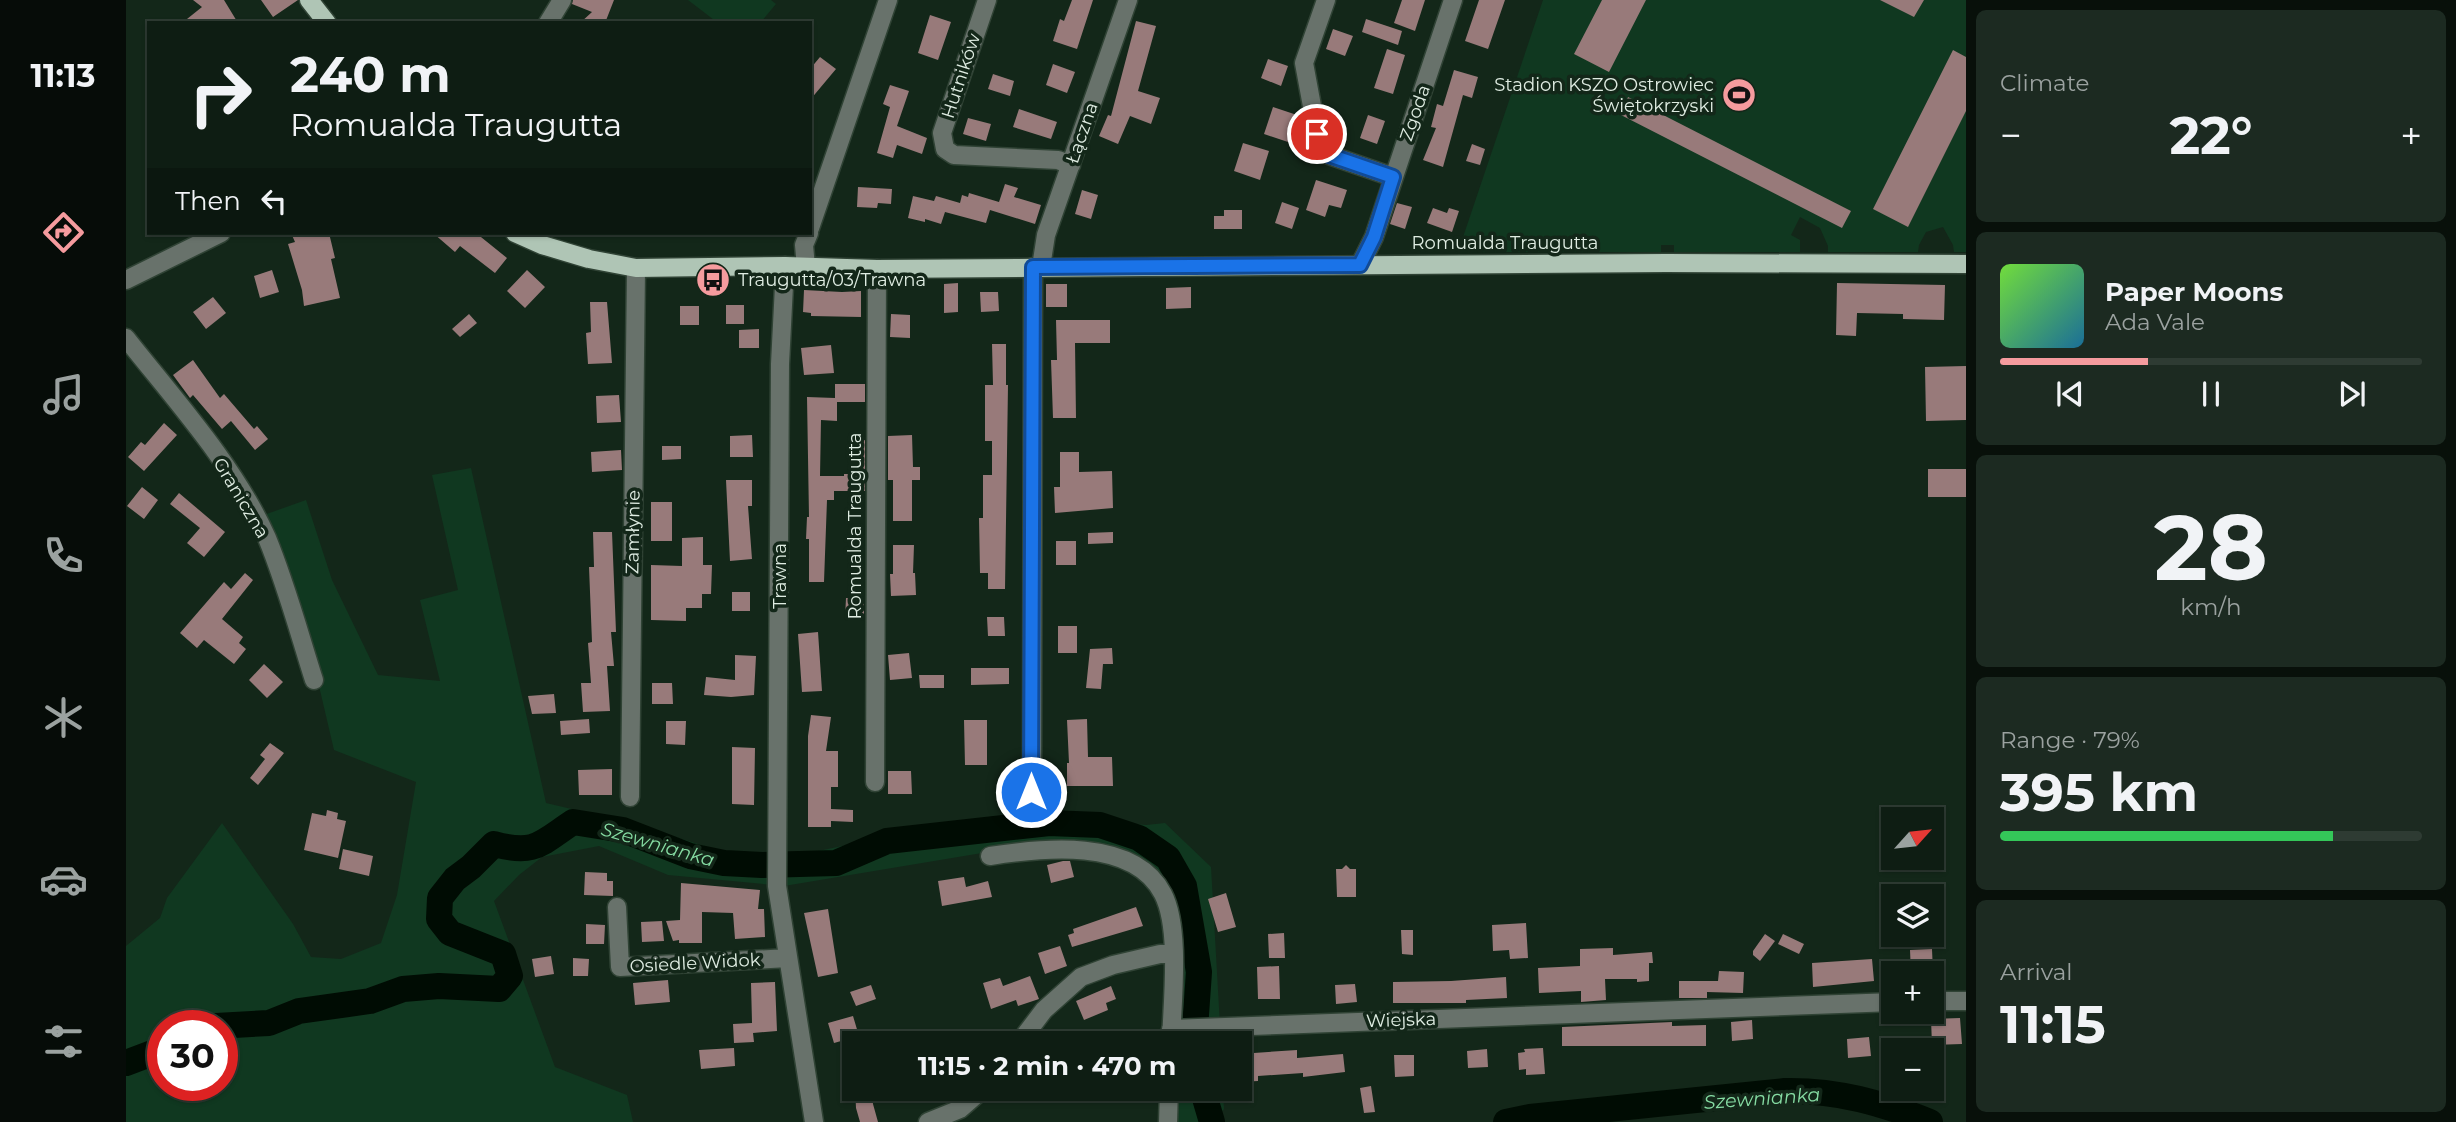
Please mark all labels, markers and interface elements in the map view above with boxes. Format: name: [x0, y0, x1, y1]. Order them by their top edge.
street label: Hutników: [937, 30, 985, 121]
text: 240 m: [290, 45, 451, 104]
icon: right: [175, 49, 266, 140]
text: 11:13: [31, 56, 95, 95]
text: Climate: [2000, 69, 2089, 97]
place label: Stadion KSZO Ostrowiec Świętokrzyski: [1494, 74, 1714, 117]
sports icon: Stadion KSZO Ostrowiec Świętokrzyski: [1720, 76, 1758, 114]
street label: Zgoda: [1395, 82, 1435, 144]
street label: Łączna: [1061, 99, 1103, 167]
pin: [1287, 104, 1347, 164]
text: 22°: [2169, 104, 2253, 167]
text: Romualda Traugutta: [290, 105, 622, 144]
text: −: [2000, 112, 2022, 159]
text: +: [2400, 112, 2422, 159]
icon: arrive: [1298, 115, 1336, 153]
icon: left: [255, 182, 293, 220]
text: Then: [175, 185, 241, 217]
icon: directions: [39, 208, 88, 257]
street label: Romualda Traugutta: [1412, 232, 1598, 254]
bus stop icon: Traugutta/03/Trawna: [694, 261, 732, 299]
place label: Traugutta/03/Trawna: [738, 269, 926, 291]
text: Paper Moons: [2105, 276, 2283, 308]
text: Ada Vale: [2105, 308, 2205, 336]
icon: music: [39, 370, 88, 419]
icon: previous: [2051, 375, 2089, 413]
icon: pause: [2192, 375, 2230, 413]
icon: next: [2333, 375, 2371, 413]
street label: Romualda Traugutta: [844, 433, 866, 619]
street label: Graniczna: [208, 454, 274, 542]
street label: Zamłynie: [621, 490, 645, 574]
text: 28: [2154, 492, 2268, 603]
icon: phone: [39, 531, 88, 580]
street label: Trawna: [769, 543, 791, 609]
text: km/h: [2180, 593, 2242, 621]
icon: climate: [39, 693, 88, 742]
text: Range · 79%: [2000, 726, 2140, 754]
position arrow: [994, 755, 1068, 829]
text: 395 km: [2000, 761, 2198, 824]
north arrow: [1881, 807, 1944, 870]
map controls: [1881, 807, 1944, 1101]
water label: Szewnianka: [599, 817, 717, 872]
icon: car: [39, 855, 88, 904]
button: layers: [1881, 884, 1944, 947]
street label: Osiedle Widok: [629, 949, 761, 977]
text: Arrival: [2000, 958, 2073, 986]
button: +: [1881, 961, 1944, 1024]
text: 11:15: [2000, 993, 2106, 1056]
street label: Wiejska: [1366, 1008, 1436, 1032]
speed limit sign: 30: [147, 1010, 238, 1101]
icon: filters: [39, 1017, 88, 1066]
button: −: [1881, 1038, 1944, 1101]
text: 11:15 · 2 min · 470 m: [918, 1050, 1176, 1082]
water label: Szewnianka: [1703, 1083, 1821, 1114]

